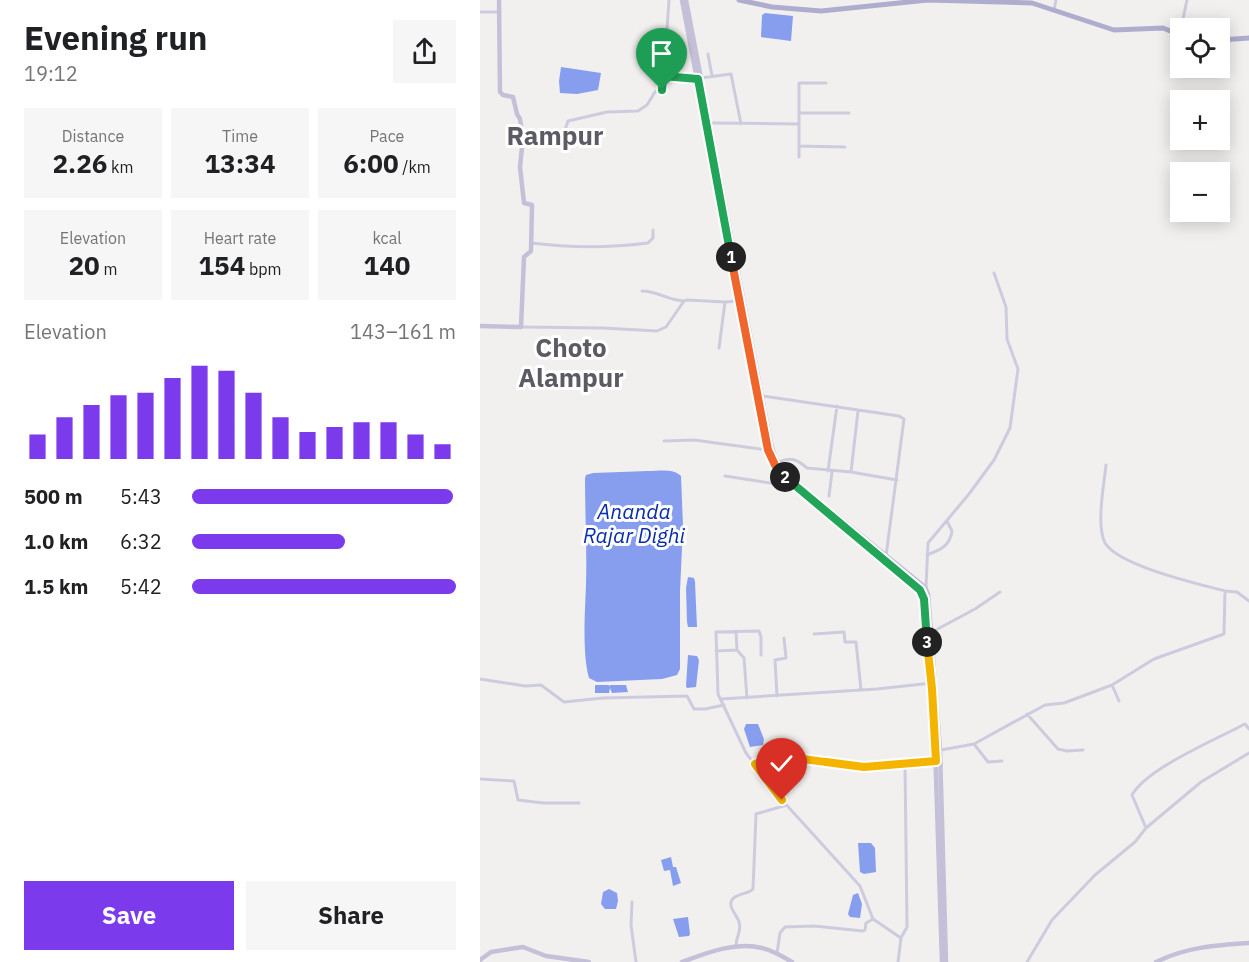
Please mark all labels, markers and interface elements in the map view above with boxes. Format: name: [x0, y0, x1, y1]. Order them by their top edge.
text: Evening run: [24, 16, 208, 59]
map controls: [1170, 18, 1230, 222]
button: locate: [1170, 18, 1230, 78]
button: share: [393, 20, 456, 83]
pin: [636, 28, 687, 90]
icon: arrive: [645, 37, 678, 70]
text: 19:12: [24, 60, 78, 87]
button: +: [1170, 90, 1230, 150]
district label: Rampur: [506, 118, 604, 152]
text: Distance: [62, 126, 124, 146]
text: Time: [222, 126, 258, 146]
text: Pace: [370, 126, 404, 146]
text: 2.26: [52, 146, 107, 180]
text: 13:34: [205, 146, 275, 180]
text: 6:00: [343, 146, 399, 180]
text: km: [107, 157, 134, 177]
text: /km: [399, 157, 431, 177]
button: −: [1170, 162, 1230, 222]
text: Elevation: [60, 228, 126, 248]
text: Heart rate: [204, 228, 276, 248]
text: kcal: [372, 228, 402, 248]
pin: 1: [716, 242, 746, 272]
text: 1: [726, 247, 736, 267]
text: 20: [69, 248, 100, 282]
text: 154: [198, 248, 245, 282]
text: 140: [364, 248, 410, 282]
text: m: [100, 259, 117, 279]
text: bpm: [245, 259, 282, 279]
text: Elevation: [24, 318, 107, 345]
text: 143–161 m: [350, 318, 456, 345]
district label: Choto Alampur: [518, 330, 624, 394]
pin: 2: [770, 462, 800, 492]
text: 2: [780, 467, 790, 487]
text: 500 m: [24, 483, 83, 510]
text: 5:43: [120, 483, 162, 510]
water label: Ananda Rajar Dighi: [583, 497, 686, 549]
text: 1.0 km: [24, 528, 88, 555]
text: 6:32: [120, 528, 162, 555]
text: 1.5 km: [24, 573, 88, 600]
text: 5:42: [120, 573, 162, 600]
pin: 3: [912, 627, 942, 657]
text: 3: [922, 632, 932, 652]
pin: [756, 738, 807, 800]
icon: check: [765, 747, 798, 780]
button: Save: [24, 881, 234, 950]
button: Share: [246, 881, 456, 950]

